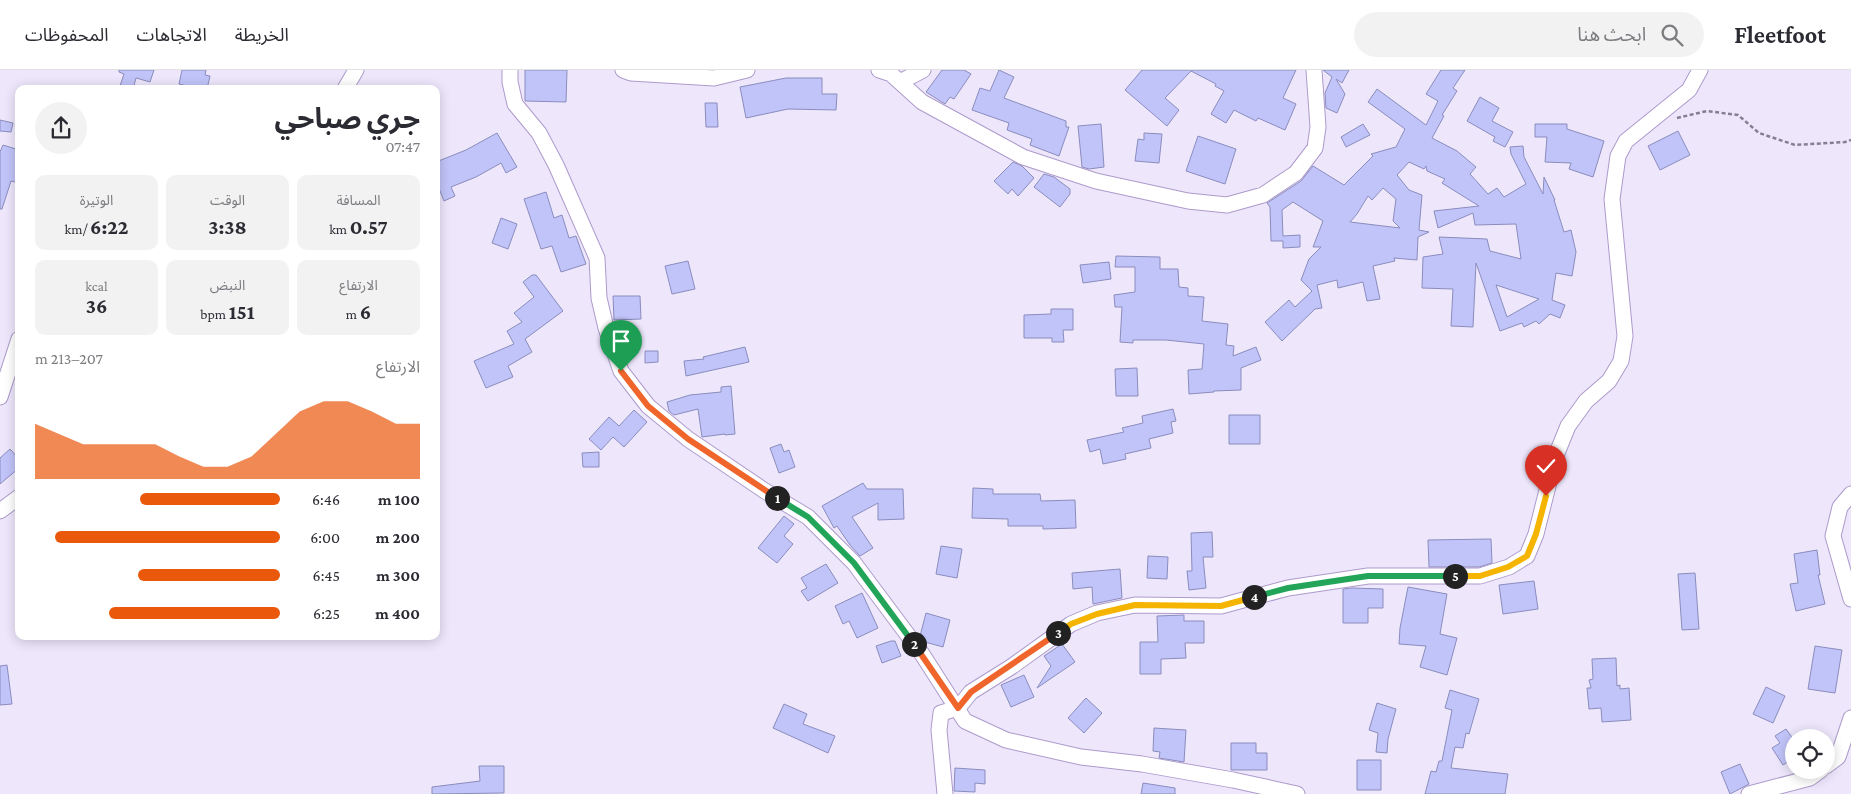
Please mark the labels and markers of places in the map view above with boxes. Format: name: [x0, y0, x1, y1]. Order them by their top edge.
pin: [600, 320, 642, 371]
pin: [1525, 445, 1567, 496]
pin: 1: [764, 486, 790, 510]
pin: 5: [1442, 564, 1468, 588]
pin: 4: [1242, 584, 1266, 610]
pin: 3: [1046, 620, 1070, 646]
pin: 2: [902, 632, 926, 656]

